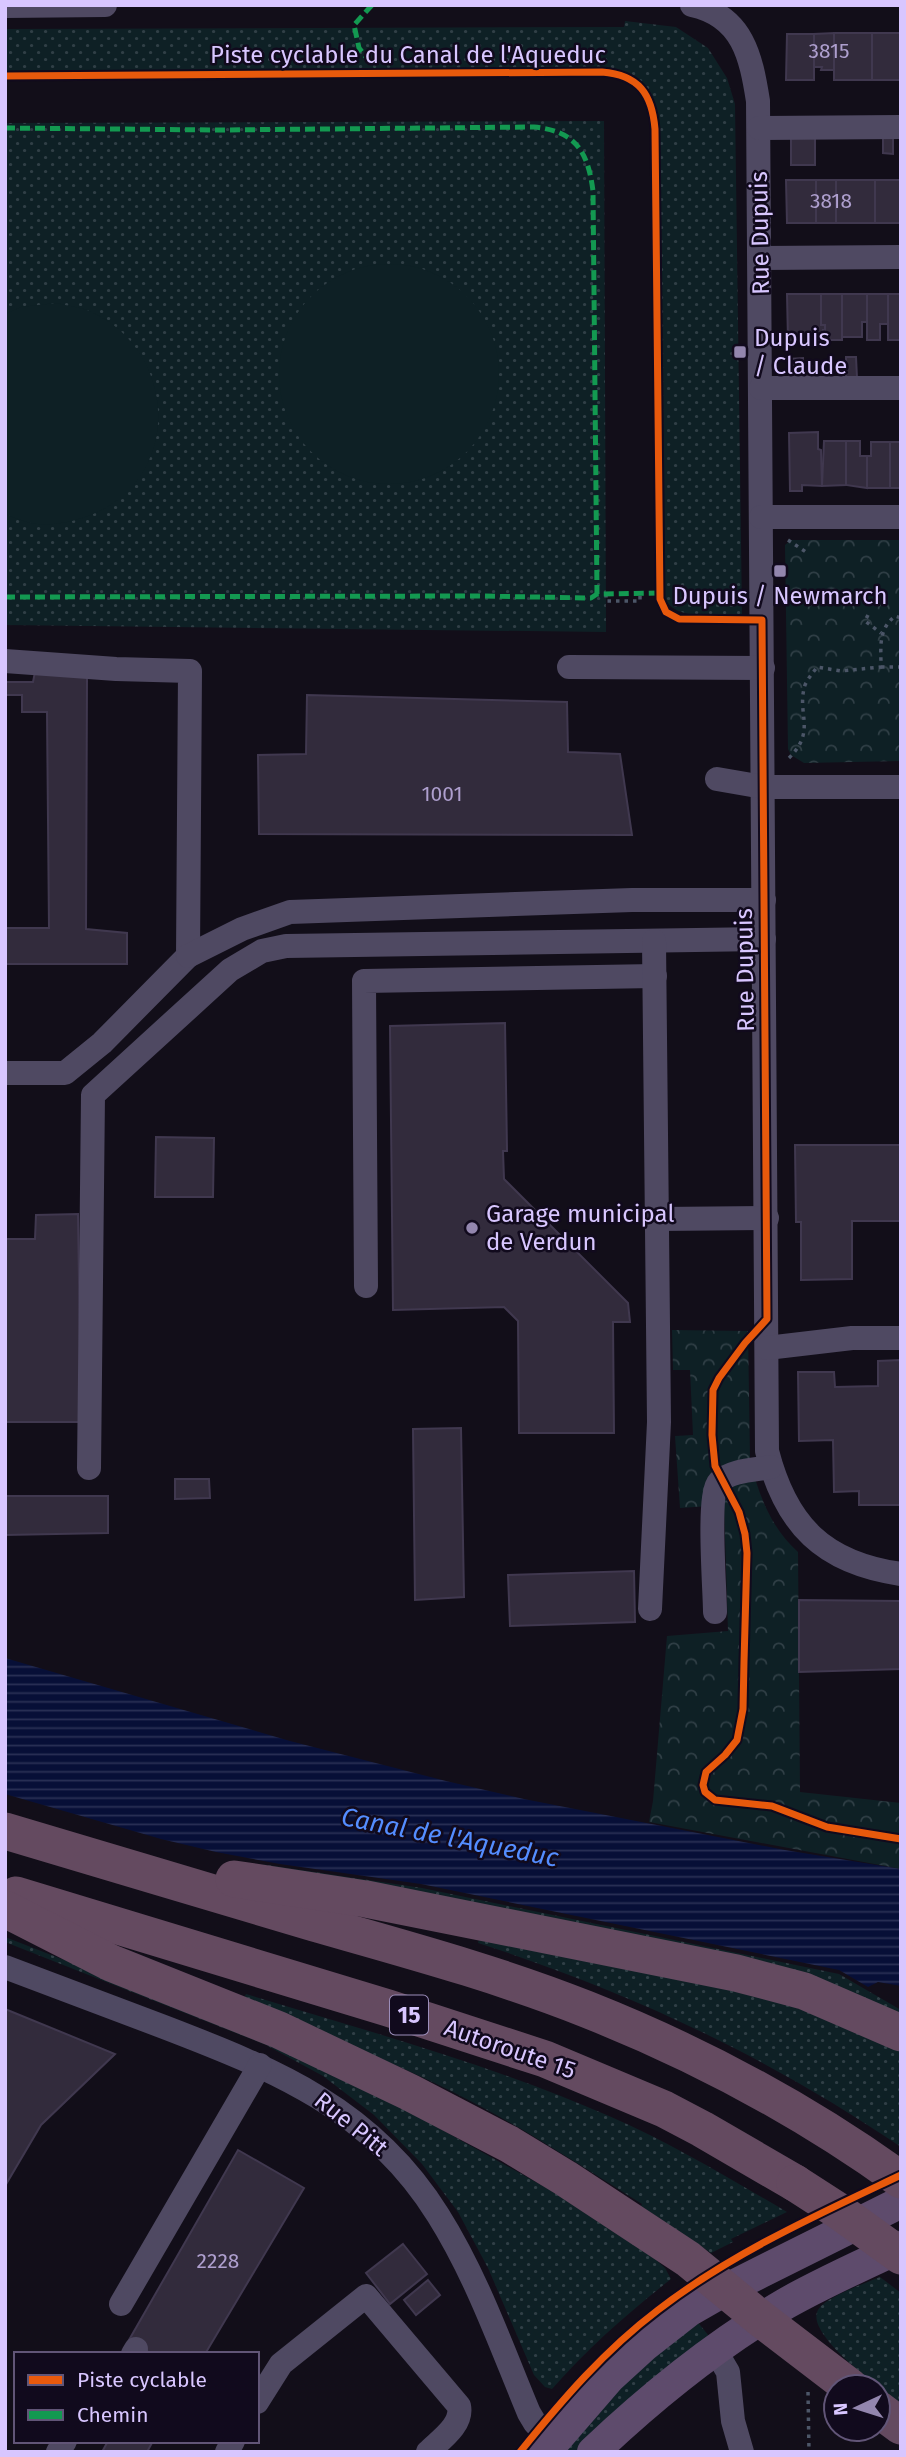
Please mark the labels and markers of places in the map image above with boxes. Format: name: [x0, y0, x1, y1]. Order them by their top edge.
place label: Dupuis / Claude: [754, 324, 847, 380]
marker: Dupuis / Claude: [732, 344, 748, 360]
marker: Dupuis / Newmarch: [772, 563, 788, 579]
place label: Dupuis / Newmarch: [672, 582, 888, 610]
place label: Garage municipal de Verdun: [486, 1200, 674, 1256]
marker: Garage municipal de Verdun: [464, 1220, 480, 1236]

